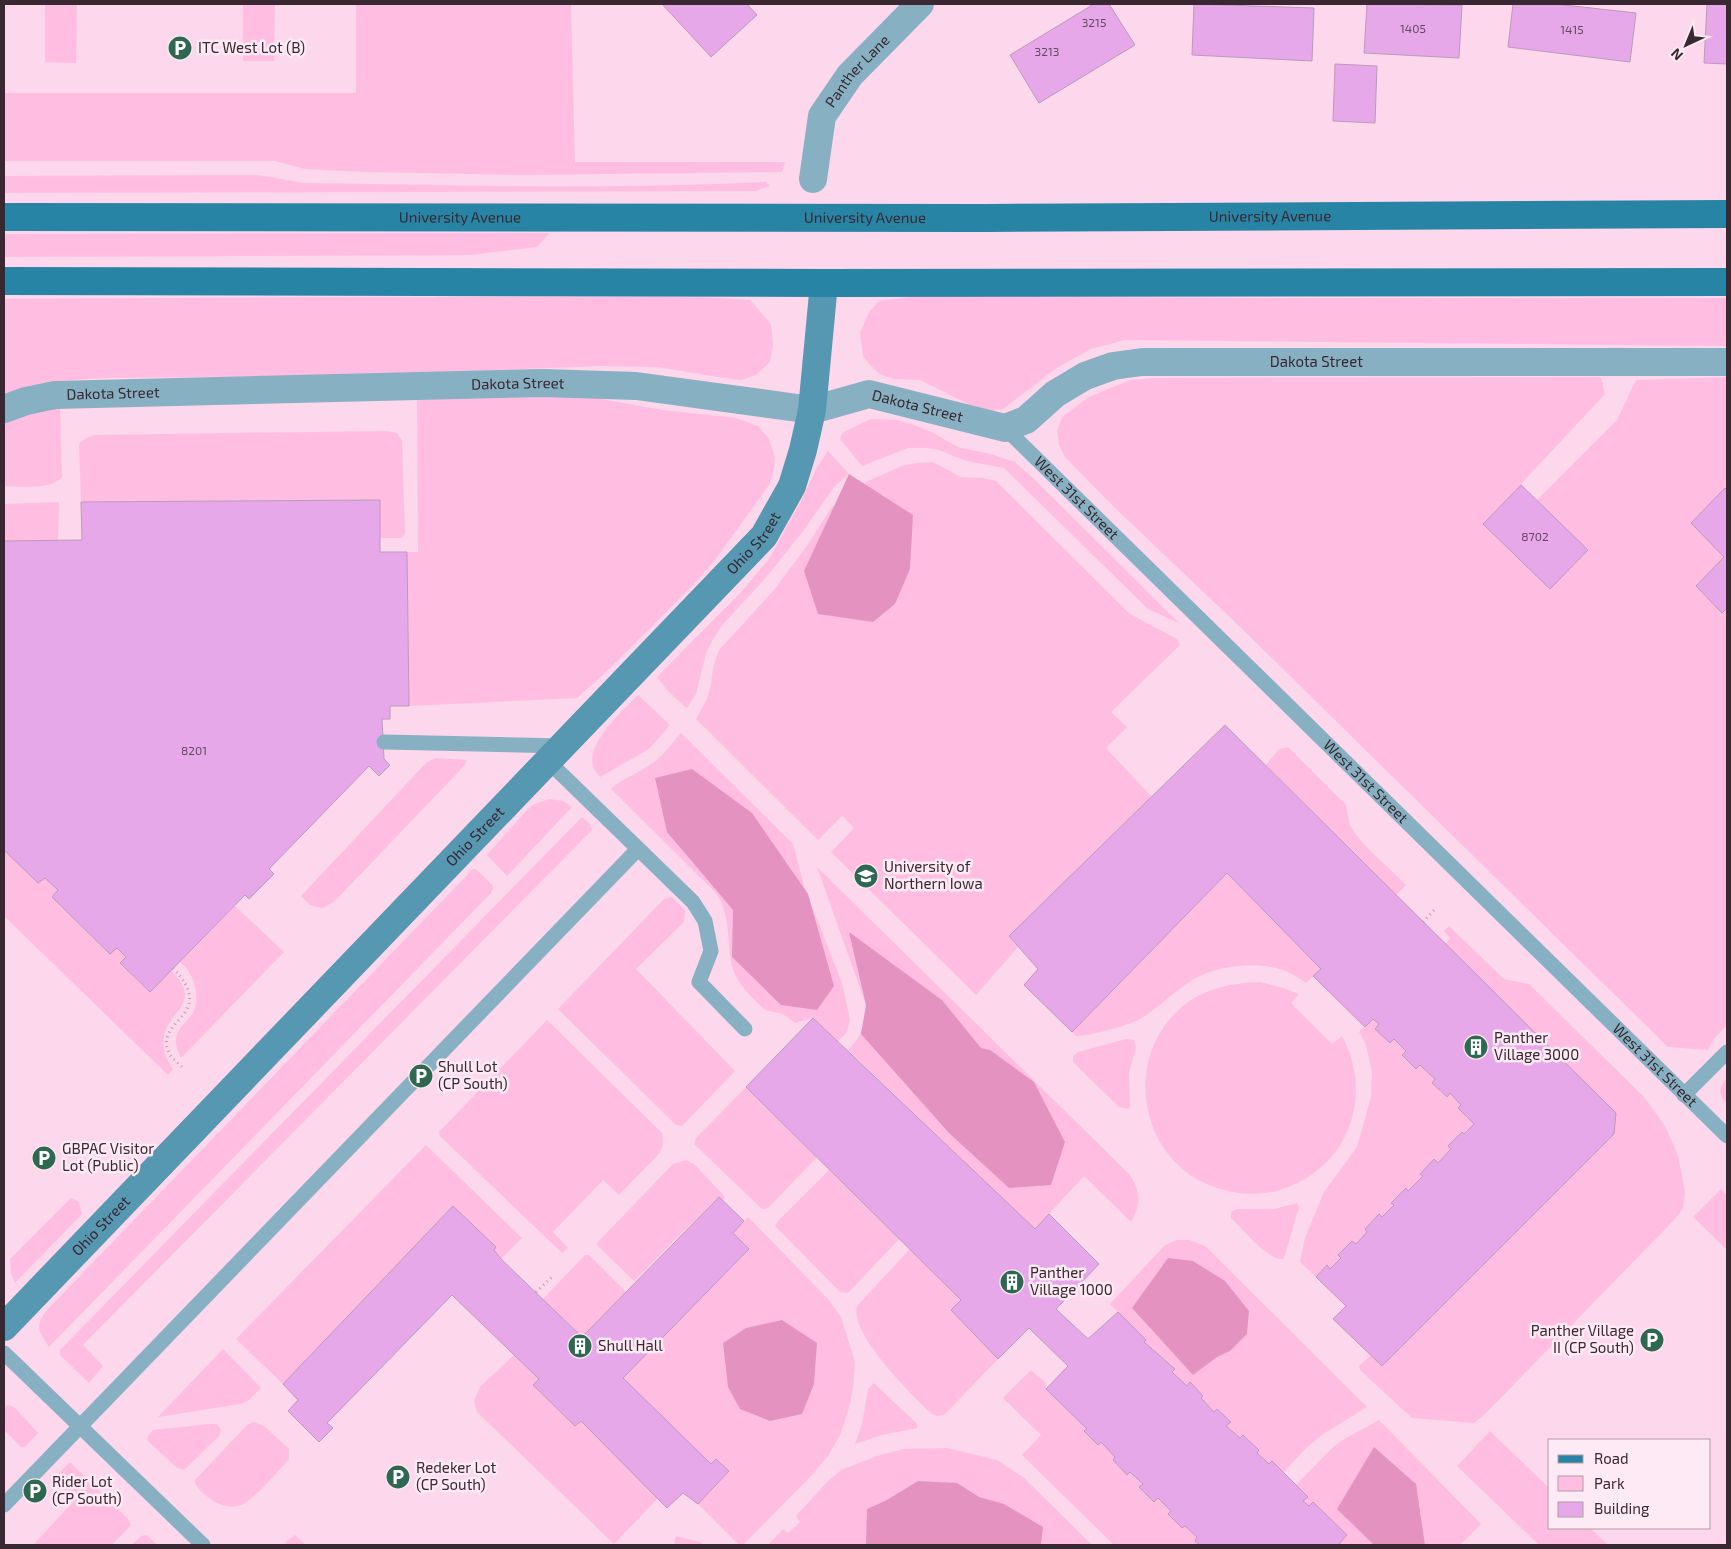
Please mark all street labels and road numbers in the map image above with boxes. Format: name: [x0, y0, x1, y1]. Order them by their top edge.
street label: Panther Lane: [821, 30, 893, 110]
street label: University Avenue: [1209, 206, 1331, 225]
street label: University Avenue: [399, 207, 521, 226]
street label: University Avenue: [804, 208, 926, 226]
street label: Dakota Street: [1270, 352, 1363, 370]
street label: Dakota Street: [471, 373, 565, 393]
street label: Dakota Street: [66, 382, 160, 403]
street label: Dakota Street: [870, 385, 965, 425]
street label: West 31st Street: [1031, 452, 1123, 543]
street label: Ohio Street: [722, 508, 784, 578]
street label: West 31st Street: [1320, 735, 1413, 827]
street label: Ohio Street: [442, 802, 507, 870]
street label: West 31st Street: [1609, 1019, 1702, 1110]
street label: Ohio Street: [67, 1191, 133, 1259]

